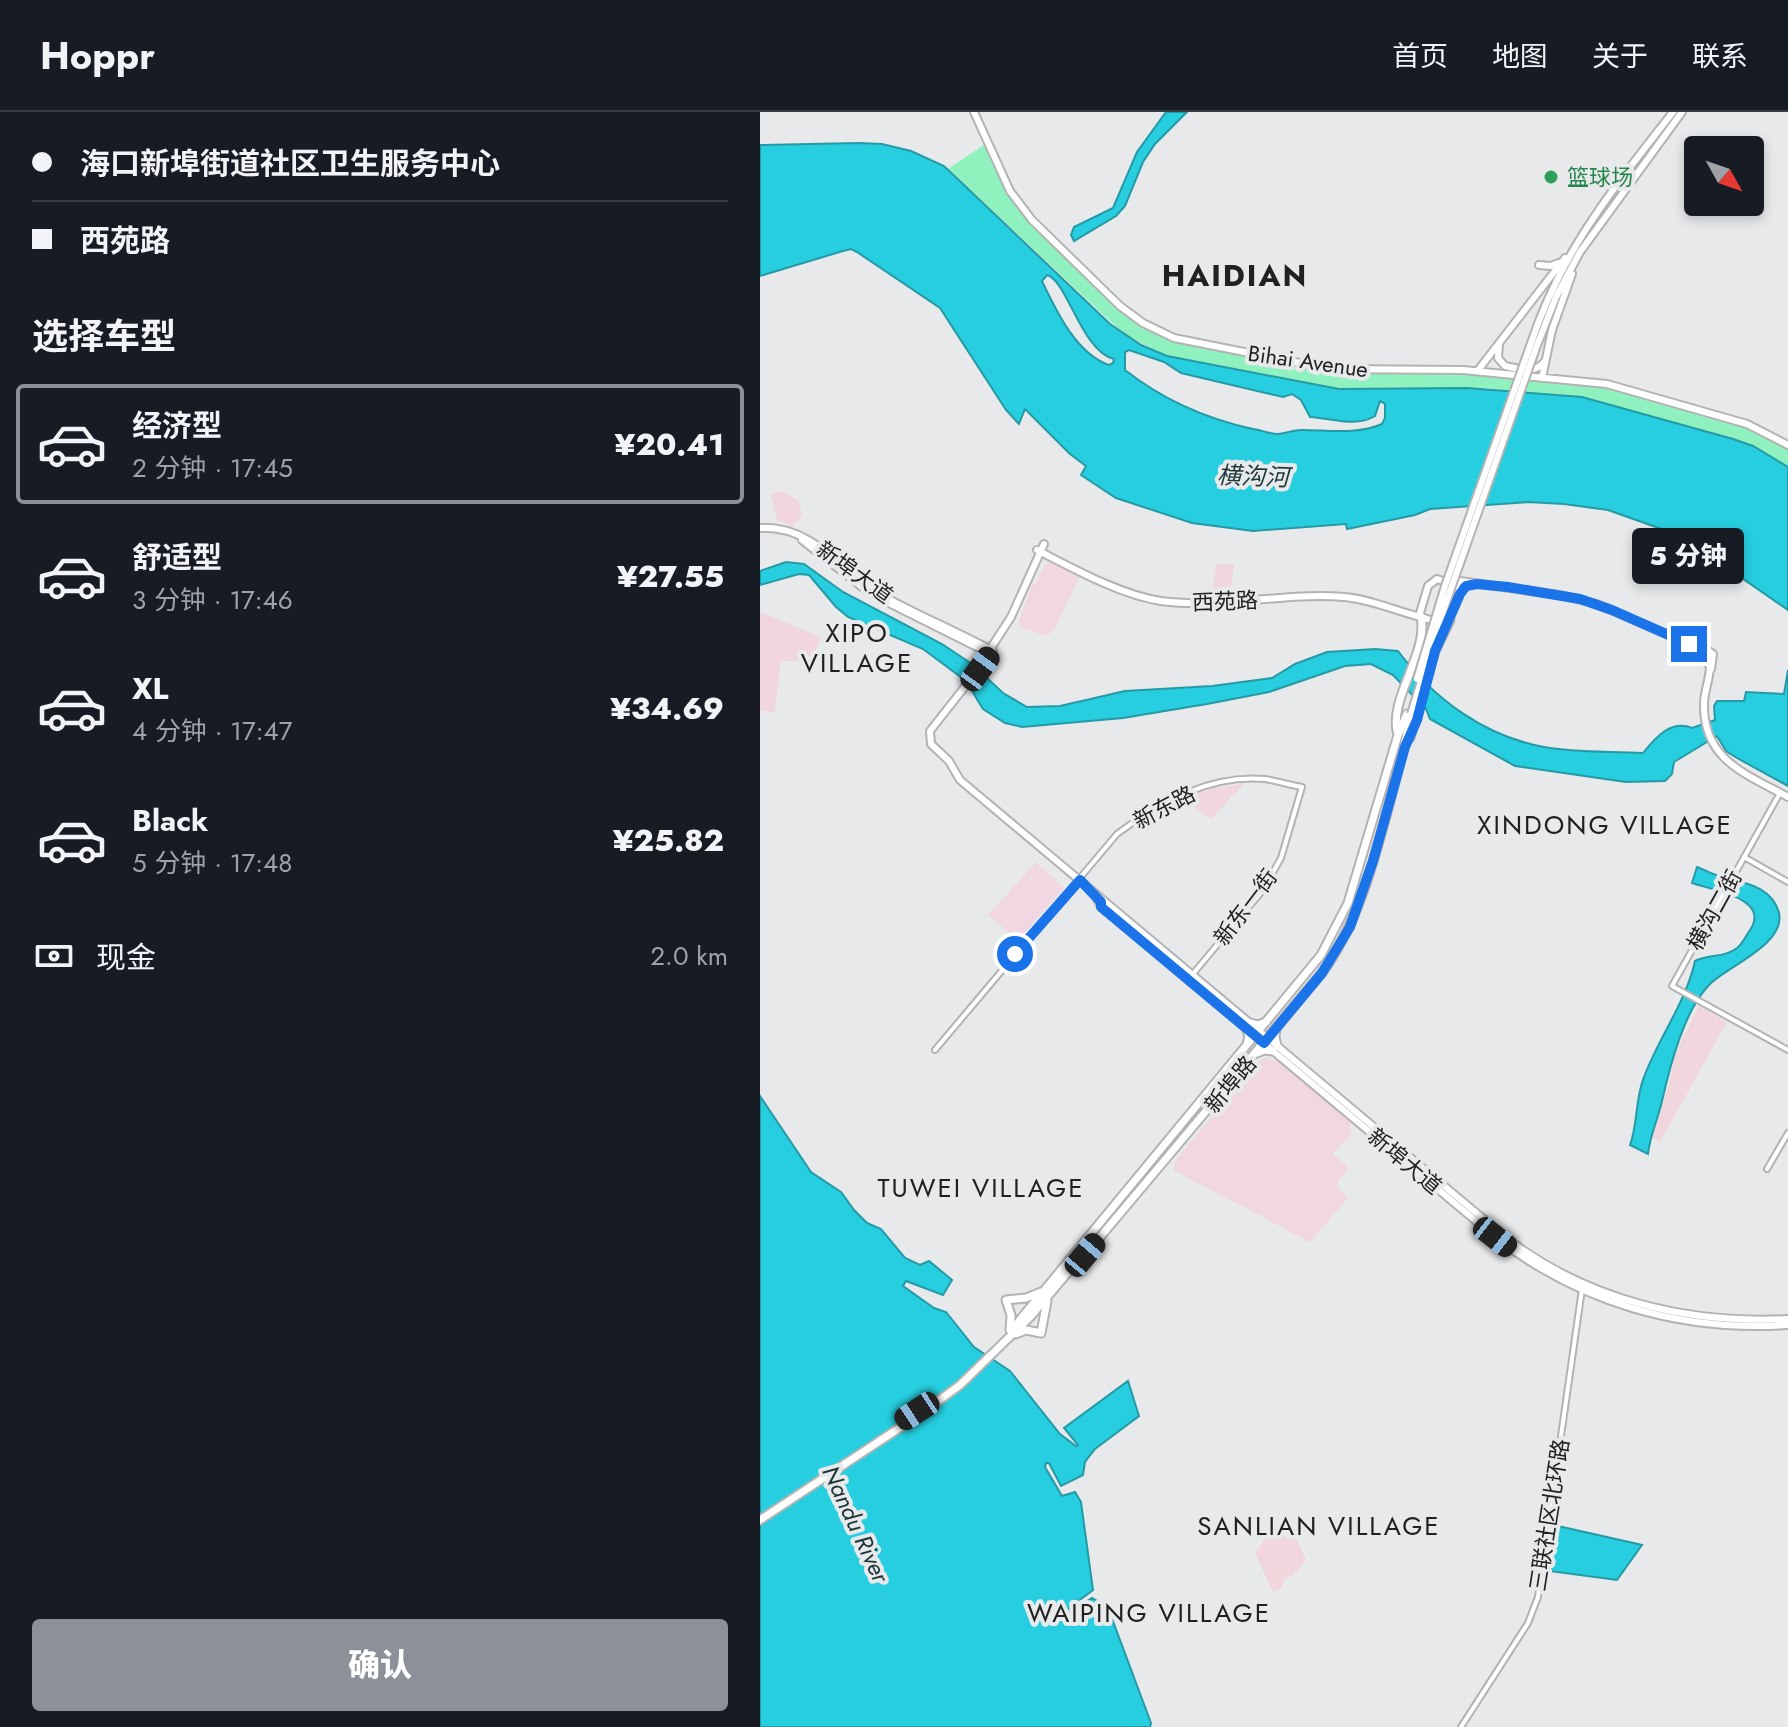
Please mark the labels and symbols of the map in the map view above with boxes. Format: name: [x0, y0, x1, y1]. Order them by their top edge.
north arrow: [1684, 136, 1764, 216]
place label: 篮球场: [1567, 161, 1633, 193]
marker: 篮球场: [1542, 168, 1560, 186]
district label: HAIDIAN: [1162, 254, 1308, 297]
street label: Bihai Avenue: [1246, 337, 1370, 385]
water label: 横沟河: [1216, 457, 1294, 495]
callout: 5 分钟: [1633, 528, 1745, 584]
street label: 新埠大道: [810, 533, 900, 611]
street label: 西苑路: [1191, 584, 1259, 618]
district label: XIPO VILLAGE: [801, 614, 913, 682]
route end: [1671, 626, 1707, 662]
car: [956, 643, 1004, 695]
street label: 新东路: [1127, 777, 1201, 837]
district label: XINDONG VILLAGE: [1477, 806, 1733, 844]
street label: 新东一街: [1206, 862, 1284, 952]
street label: 横沟二街: [1679, 864, 1749, 956]
route start: [997, 936, 1033, 972]
street label: 新埠路: [1197, 1048, 1263, 1120]
street label: 新埠大道: [1361, 1120, 1449, 1202]
district label: TUWEI VILLAGE: [877, 1169, 1085, 1207]
car: [1469, 1213, 1521, 1261]
car: [1060, 1229, 1110, 1281]
car: [890, 1388, 944, 1434]
street label: 三联社区北环路: [1521, 1436, 1577, 1594]
water label: Nandu River: [814, 1460, 899, 1590]
district label: SANLIAN VILLAGE: [1197, 1507, 1441, 1545]
district label: WAIPING VILLAGE: [1027, 1594, 1271, 1632]

